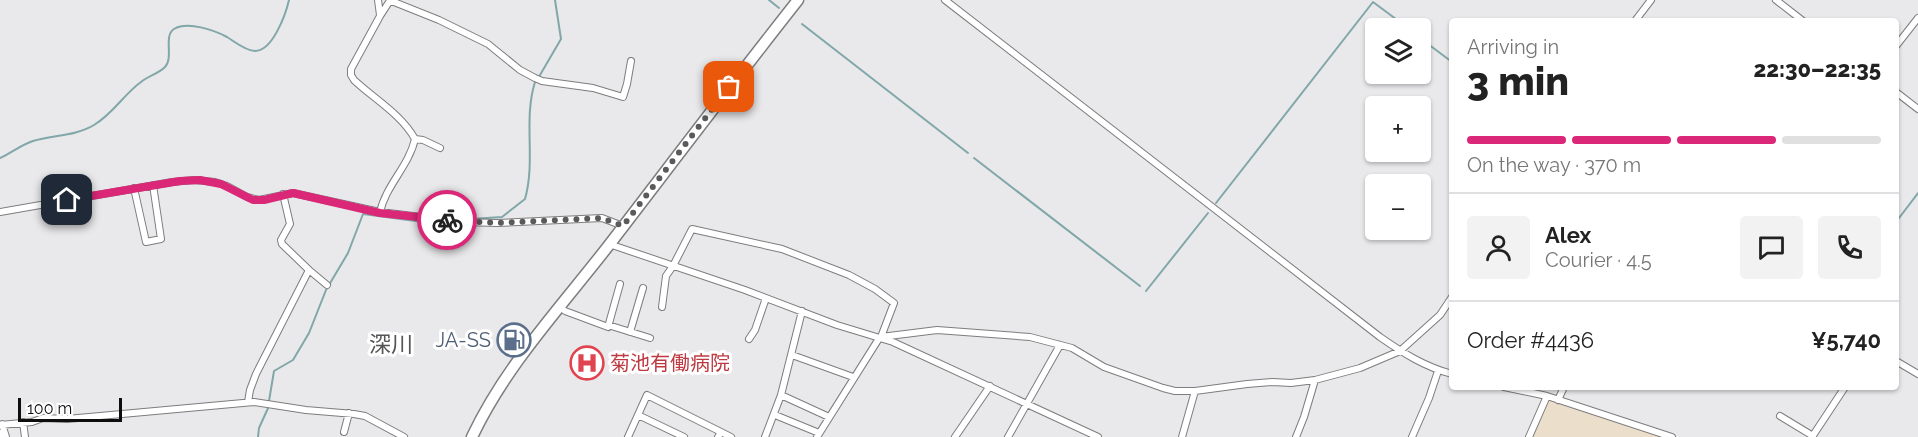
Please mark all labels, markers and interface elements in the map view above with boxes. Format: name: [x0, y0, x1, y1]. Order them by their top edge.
map controls: [1365, 18, 1431, 240]
button: layers: [1365, 18, 1431, 84]
text: Arriving in: [1467, 35, 1559, 59]
text: 22:30–22:35: [1754, 56, 1881, 82]
text: 3 min: [1467, 58, 1569, 104]
pin: [703, 61, 754, 112]
icon: bag: [712, 70, 745, 103]
button: +: [1365, 96, 1431, 162]
text: On the way · 370 m: [1467, 153, 1641, 177]
pin: [41, 174, 92, 225]
button: −: [1365, 174, 1431, 240]
icon: home: [50, 183, 83, 216]
courier: [417, 190, 477, 250]
icon: bike: [431, 204, 464, 237]
button: person: [1467, 216, 1530, 279]
button: chat: [1740, 216, 1803, 279]
button: phone: [1818, 216, 1881, 279]
text: Alex: [1545, 222, 1591, 248]
text: Courier · 4.5: [1545, 248, 1652, 272]
fuel station icon: JA-SS: [496, 322, 532, 358]
text: Order #4436: [1467, 327, 1594, 353]
text: ¥5,740: [1811, 327, 1881, 353]
place label: JA-SS: [436, 328, 491, 352]
district label: 深川: [369, 331, 413, 357]
hospital icon: 菊池有働病院: [569, 345, 605, 381]
place label: 菊池有働病院: [610, 351, 730, 375]
scale bar: [18, 395, 122, 422]
text: 100 m: [27, 399, 72, 418]

